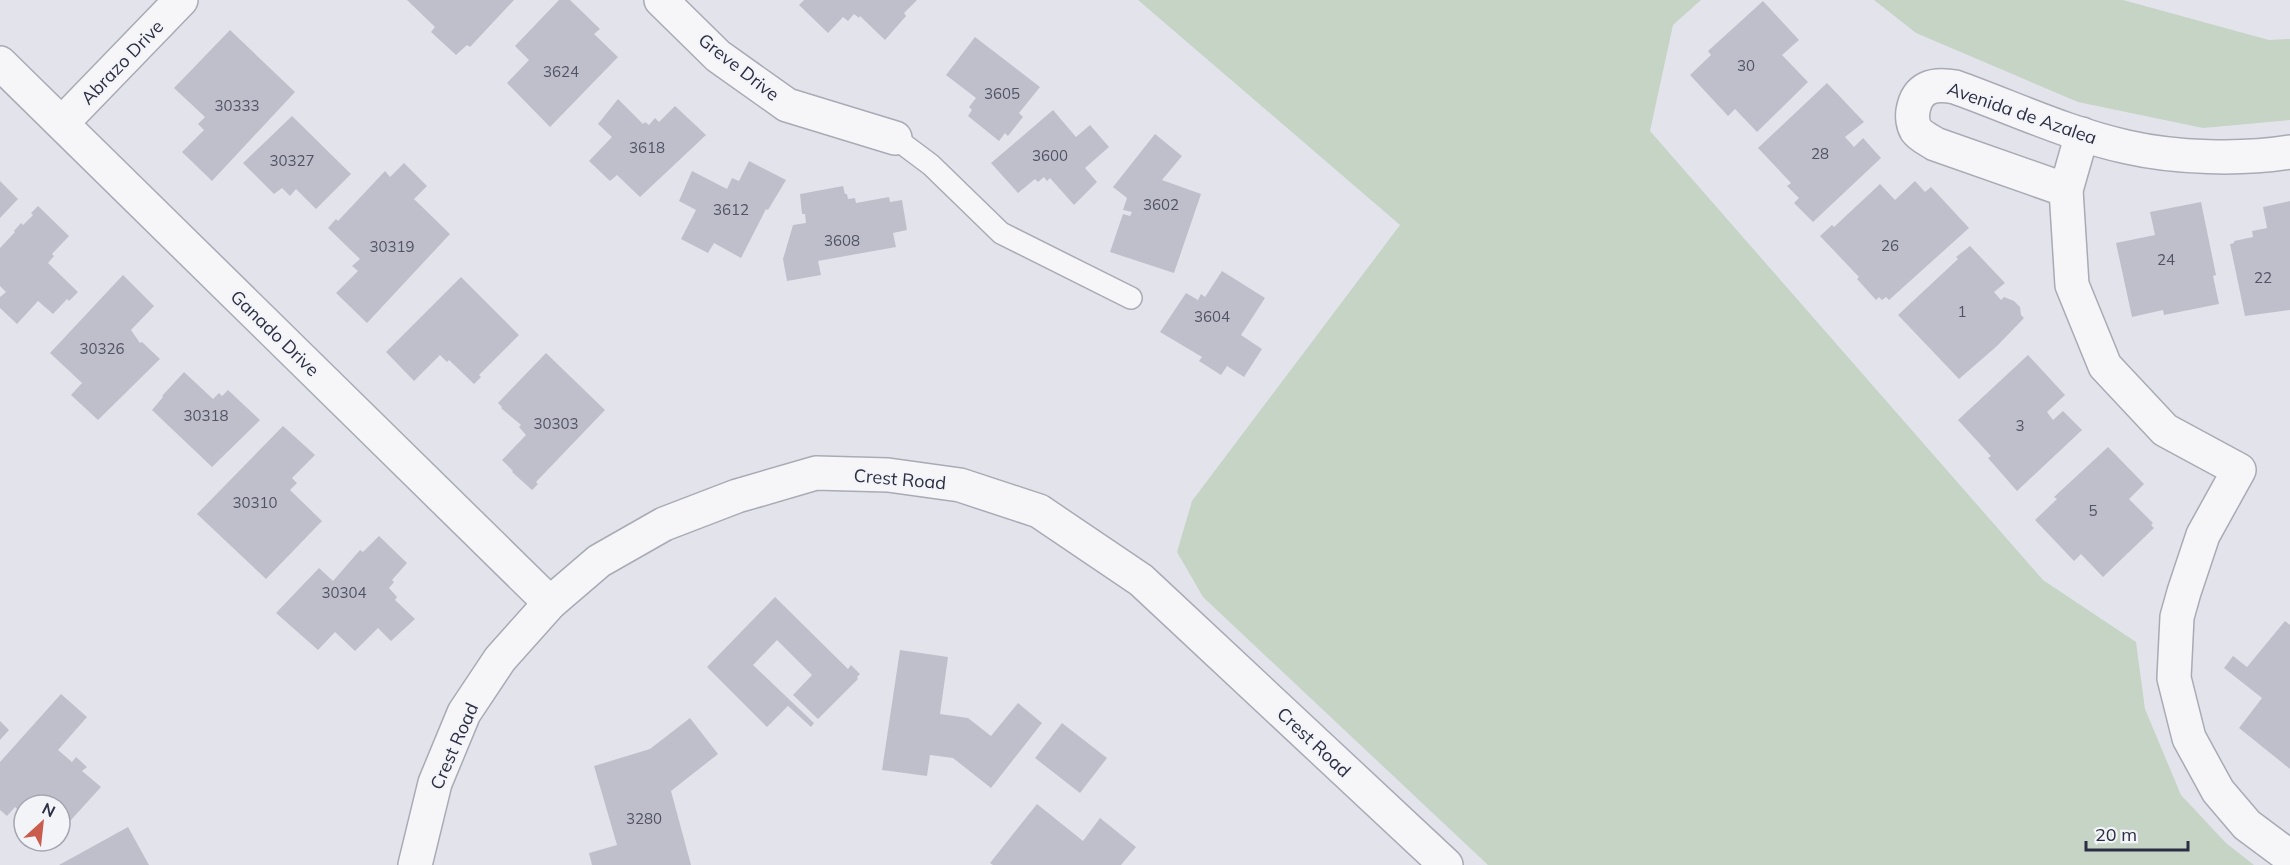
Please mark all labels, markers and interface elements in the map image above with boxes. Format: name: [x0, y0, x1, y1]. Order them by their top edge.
street label: Abrazo Drive: [76, 15, 168, 109]
street label: Greve Drive: [694, 28, 784, 106]
house number: 30: [1737, 56, 1755, 75]
house number: 3624: [543, 62, 579, 81]
street label: Avenida de Azalea: [1944, 77, 2100, 149]
house number: 3605: [984, 84, 1020, 103]
house number: 30333: [214, 96, 260, 115]
house number: 3618: [629, 138, 665, 157]
house number: 28: [1811, 144, 1829, 163]
house number: 3600: [1032, 146, 1068, 165]
house number: 30327: [269, 151, 315, 170]
house number: 3602: [1143, 195, 1179, 214]
house number: 3612: [713, 200, 749, 219]
house number: 3608: [824, 231, 860, 250]
house number: 26: [1881, 236, 1899, 255]
house number: 30319: [369, 237, 415, 256]
house number: 24: [2157, 250, 2175, 269]
house number: 22: [2254, 268, 2272, 287]
street label: Ganado Drive: [226, 285, 324, 381]
house number: 1: [1957, 302, 1967, 321]
house number: 3604: [1194, 307, 1230, 326]
house number: 30326: [79, 339, 125, 358]
house number: 30318: [183, 406, 229, 425]
house number: 30303: [533, 414, 579, 433]
house number: 3: [2015, 416, 2025, 435]
street label: Crest Road: [853, 464, 947, 494]
house number: 30310: [232, 493, 278, 512]
house number: 5: [2088, 501, 2098, 520]
house number: 30304: [321, 583, 367, 602]
street label: Crest Road: [425, 699, 483, 793]
street label: Crest Road: [1272, 702, 1356, 782]
north arrow: [12, 793, 72, 853]
text: N: [39, 798, 59, 821]
house number: 3280: [626, 809, 662, 828]
scale bar: [2086, 814, 2188, 852]
text: 20 m: [2095, 823, 2137, 846]

